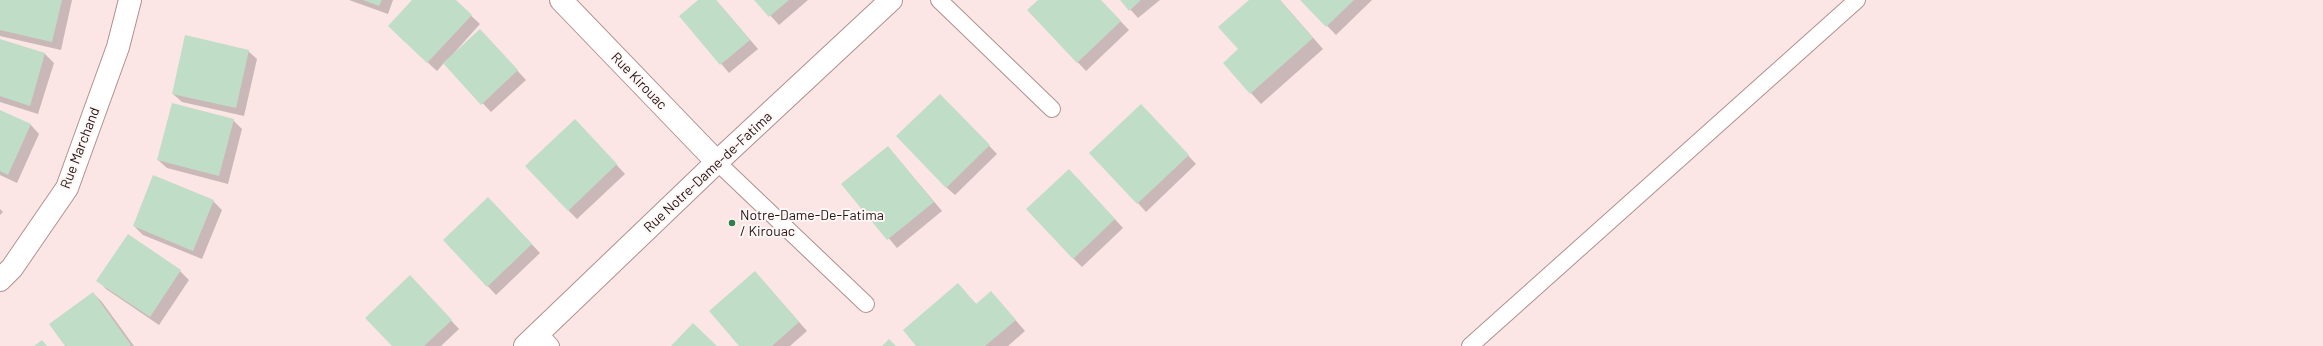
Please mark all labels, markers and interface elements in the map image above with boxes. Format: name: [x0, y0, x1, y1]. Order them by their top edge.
street label: Rue Kirouac: [608, 49, 670, 113]
street label: Rue Marchand: [57, 105, 103, 191]
street label: Rue Notre-Dame-de-Fatima: [640, 108, 776, 236]
place label: Notre-Dame-De-Fatima / Kirouac: [740, 207, 884, 240]
marker: Notre-Dame-De-Fatima / Kirouac: [727, 218, 737, 228]

